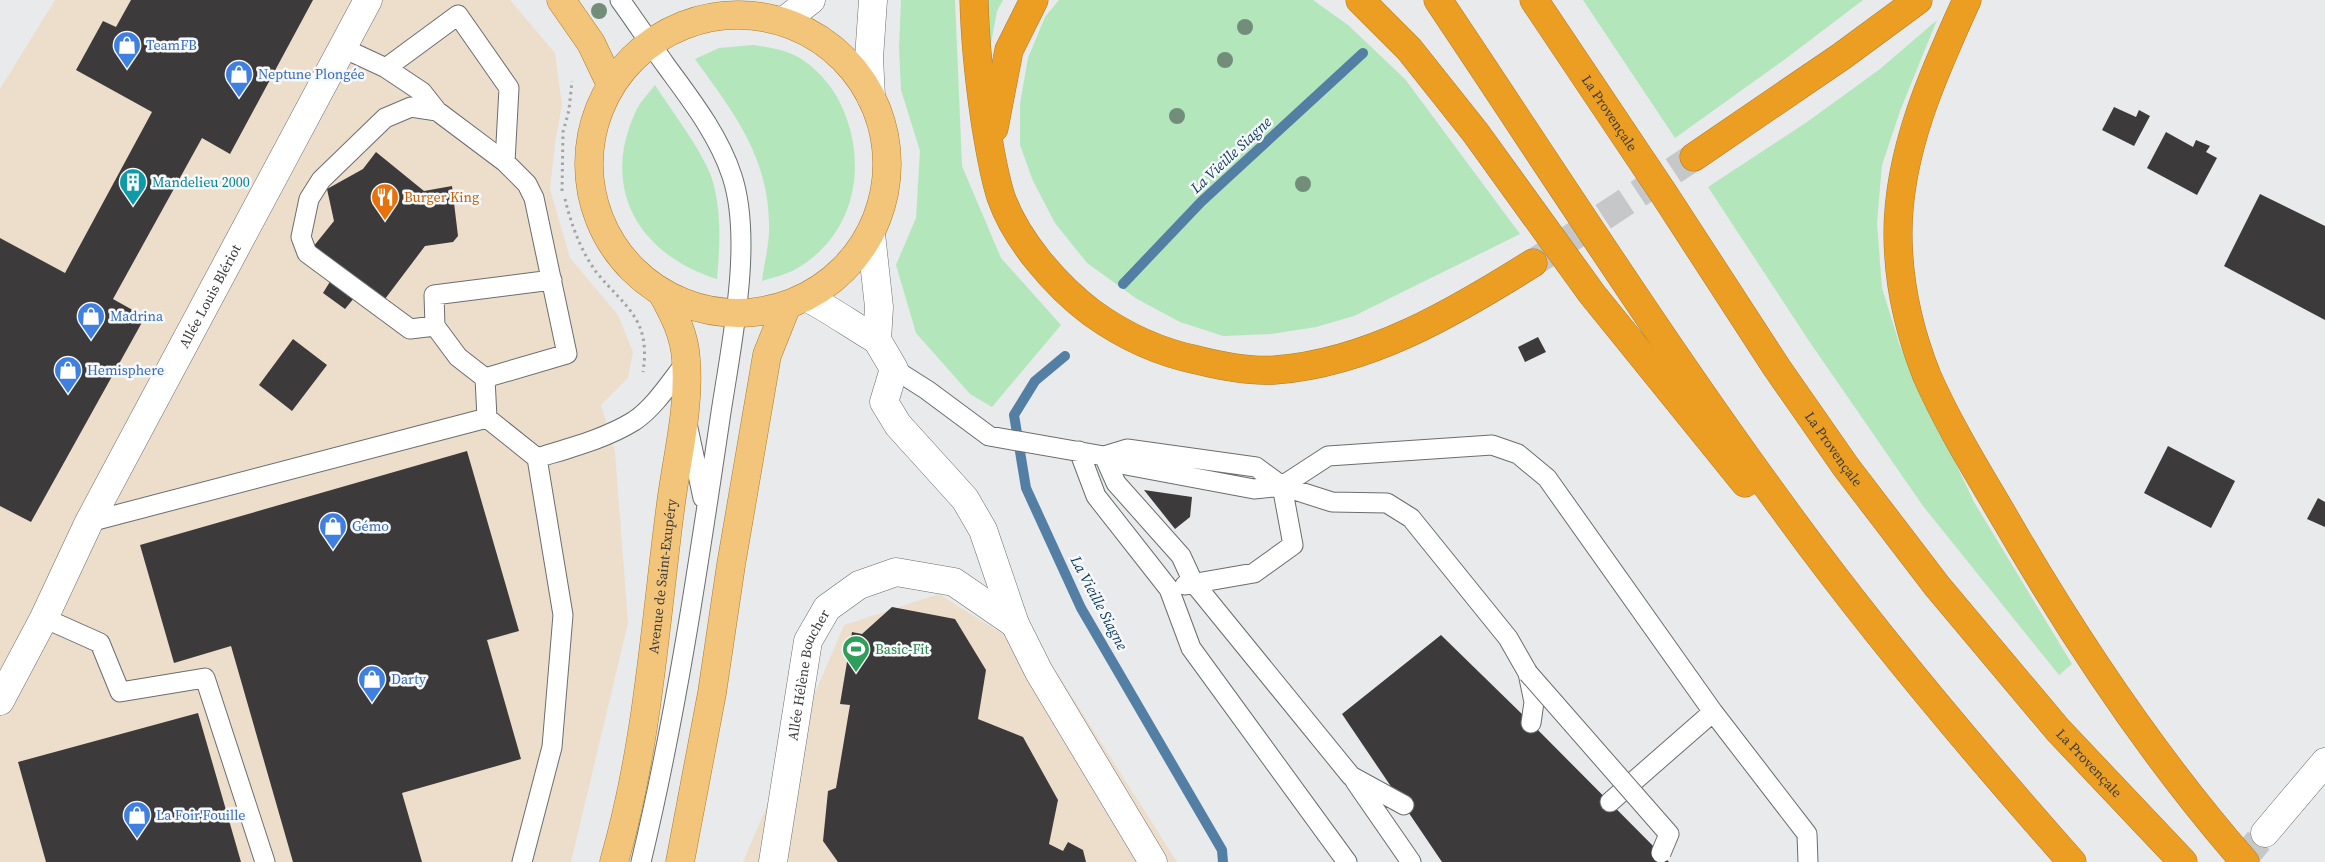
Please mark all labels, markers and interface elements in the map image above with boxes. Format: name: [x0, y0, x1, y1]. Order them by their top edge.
shop icon: TeamFB: [112, 30, 142, 69]
place label: TeamFB: [146, 35, 197, 55]
shop icon: Neptune Plongée: [224, 59, 254, 98]
place label: Neptune Plongée: [258, 64, 365, 84]
street label: La Provençale: [1577, 71, 1643, 155]
water label: La Vieille Siagne: [1185, 112, 1276, 198]
building icon: Mandelieu 2000: [118, 167, 148, 206]
place label: Mandelieu 2000: [152, 172, 250, 192]
restaurant icon: Burger King: [370, 182, 400, 221]
place label: Burger King: [404, 187, 479, 207]
street label: Allée Louis Blériot: [174, 240, 246, 352]
shop icon: Madrina: [76, 301, 106, 340]
place label: Madrina: [110, 306, 164, 326]
shop icon: Hemisphere: [53, 355, 83, 394]
place label: Hemisphere: [87, 360, 164, 380]
street label: La Provençale: [1800, 407, 1868, 491]
street label: Avenue de Saint-Exupéry: [643, 497, 682, 655]
shop icon: Gémo: [318, 511, 348, 550]
place label: Gémo: [352, 516, 389, 536]
water label: La Vieille Siagne: [1065, 551, 1133, 653]
street label: Allée Hélène Boucher: [782, 606, 834, 742]
sports icon: Basic-Fit: [841, 634, 871, 673]
place label: Basic-Fit: [875, 639, 930, 659]
shop icon: Darty: [357, 664, 387, 703]
place label: Darty: [391, 669, 427, 689]
street label: La Provençale: [2052, 724, 2127, 802]
shop icon: La Foir'Fouille: [122, 800, 152, 839]
place label: La Foir'Fouille: [156, 805, 246, 825]

